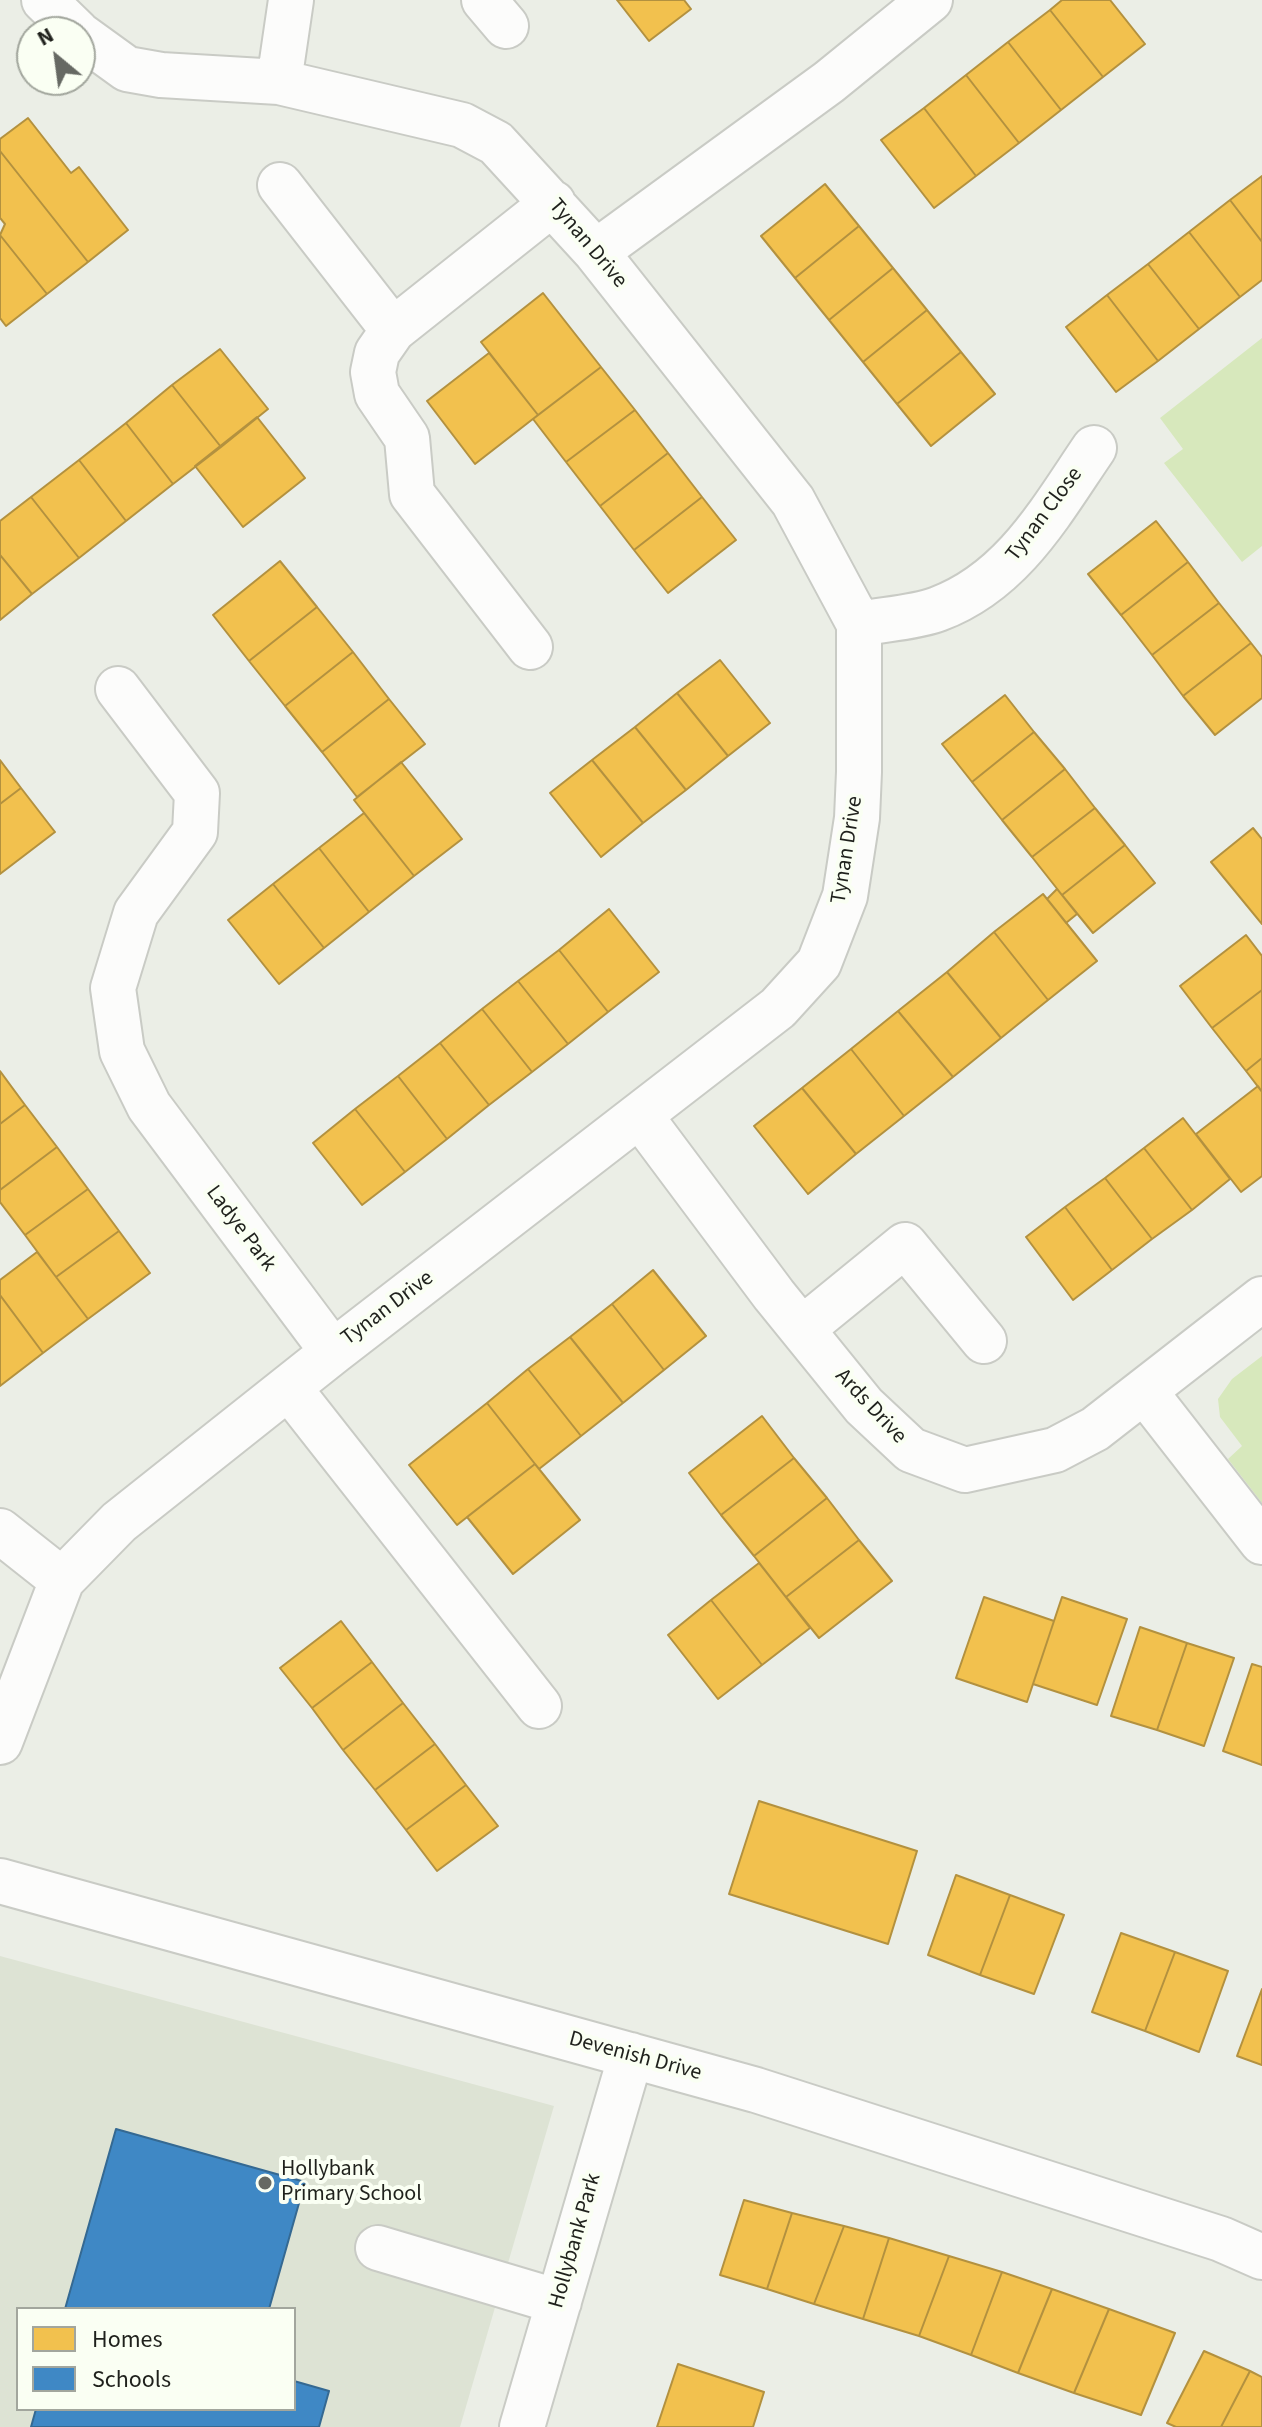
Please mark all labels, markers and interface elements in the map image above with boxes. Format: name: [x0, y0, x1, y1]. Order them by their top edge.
north arrow: [16, 16, 96, 96]
text: N: [31, 19, 59, 54]
street label: Tynan Drive: [542, 194, 632, 294]
street label: Tynan Close: [1001, 463, 1089, 567]
street label: Tynan Drive: [826, 794, 870, 906]
street label: Ladye Park: [199, 1181, 281, 1277]
street label: Tynan Drive: [337, 1266, 439, 1352]
street label: Ards Drive: [829, 1364, 911, 1450]
street label: Devenish Drive: [566, 2027, 704, 2087]
place label: Hollybank Primary School: [281, 2157, 422, 2208]
street label: Hollybank Park: [544, 2170, 608, 2312]
marker: Hollybank Primary School: [256, 2174, 274, 2192]
legend: [16, 2307, 296, 2411]
text: Homes: [92, 2322, 163, 2357]
text: Schools: [92, 2362, 171, 2397]

